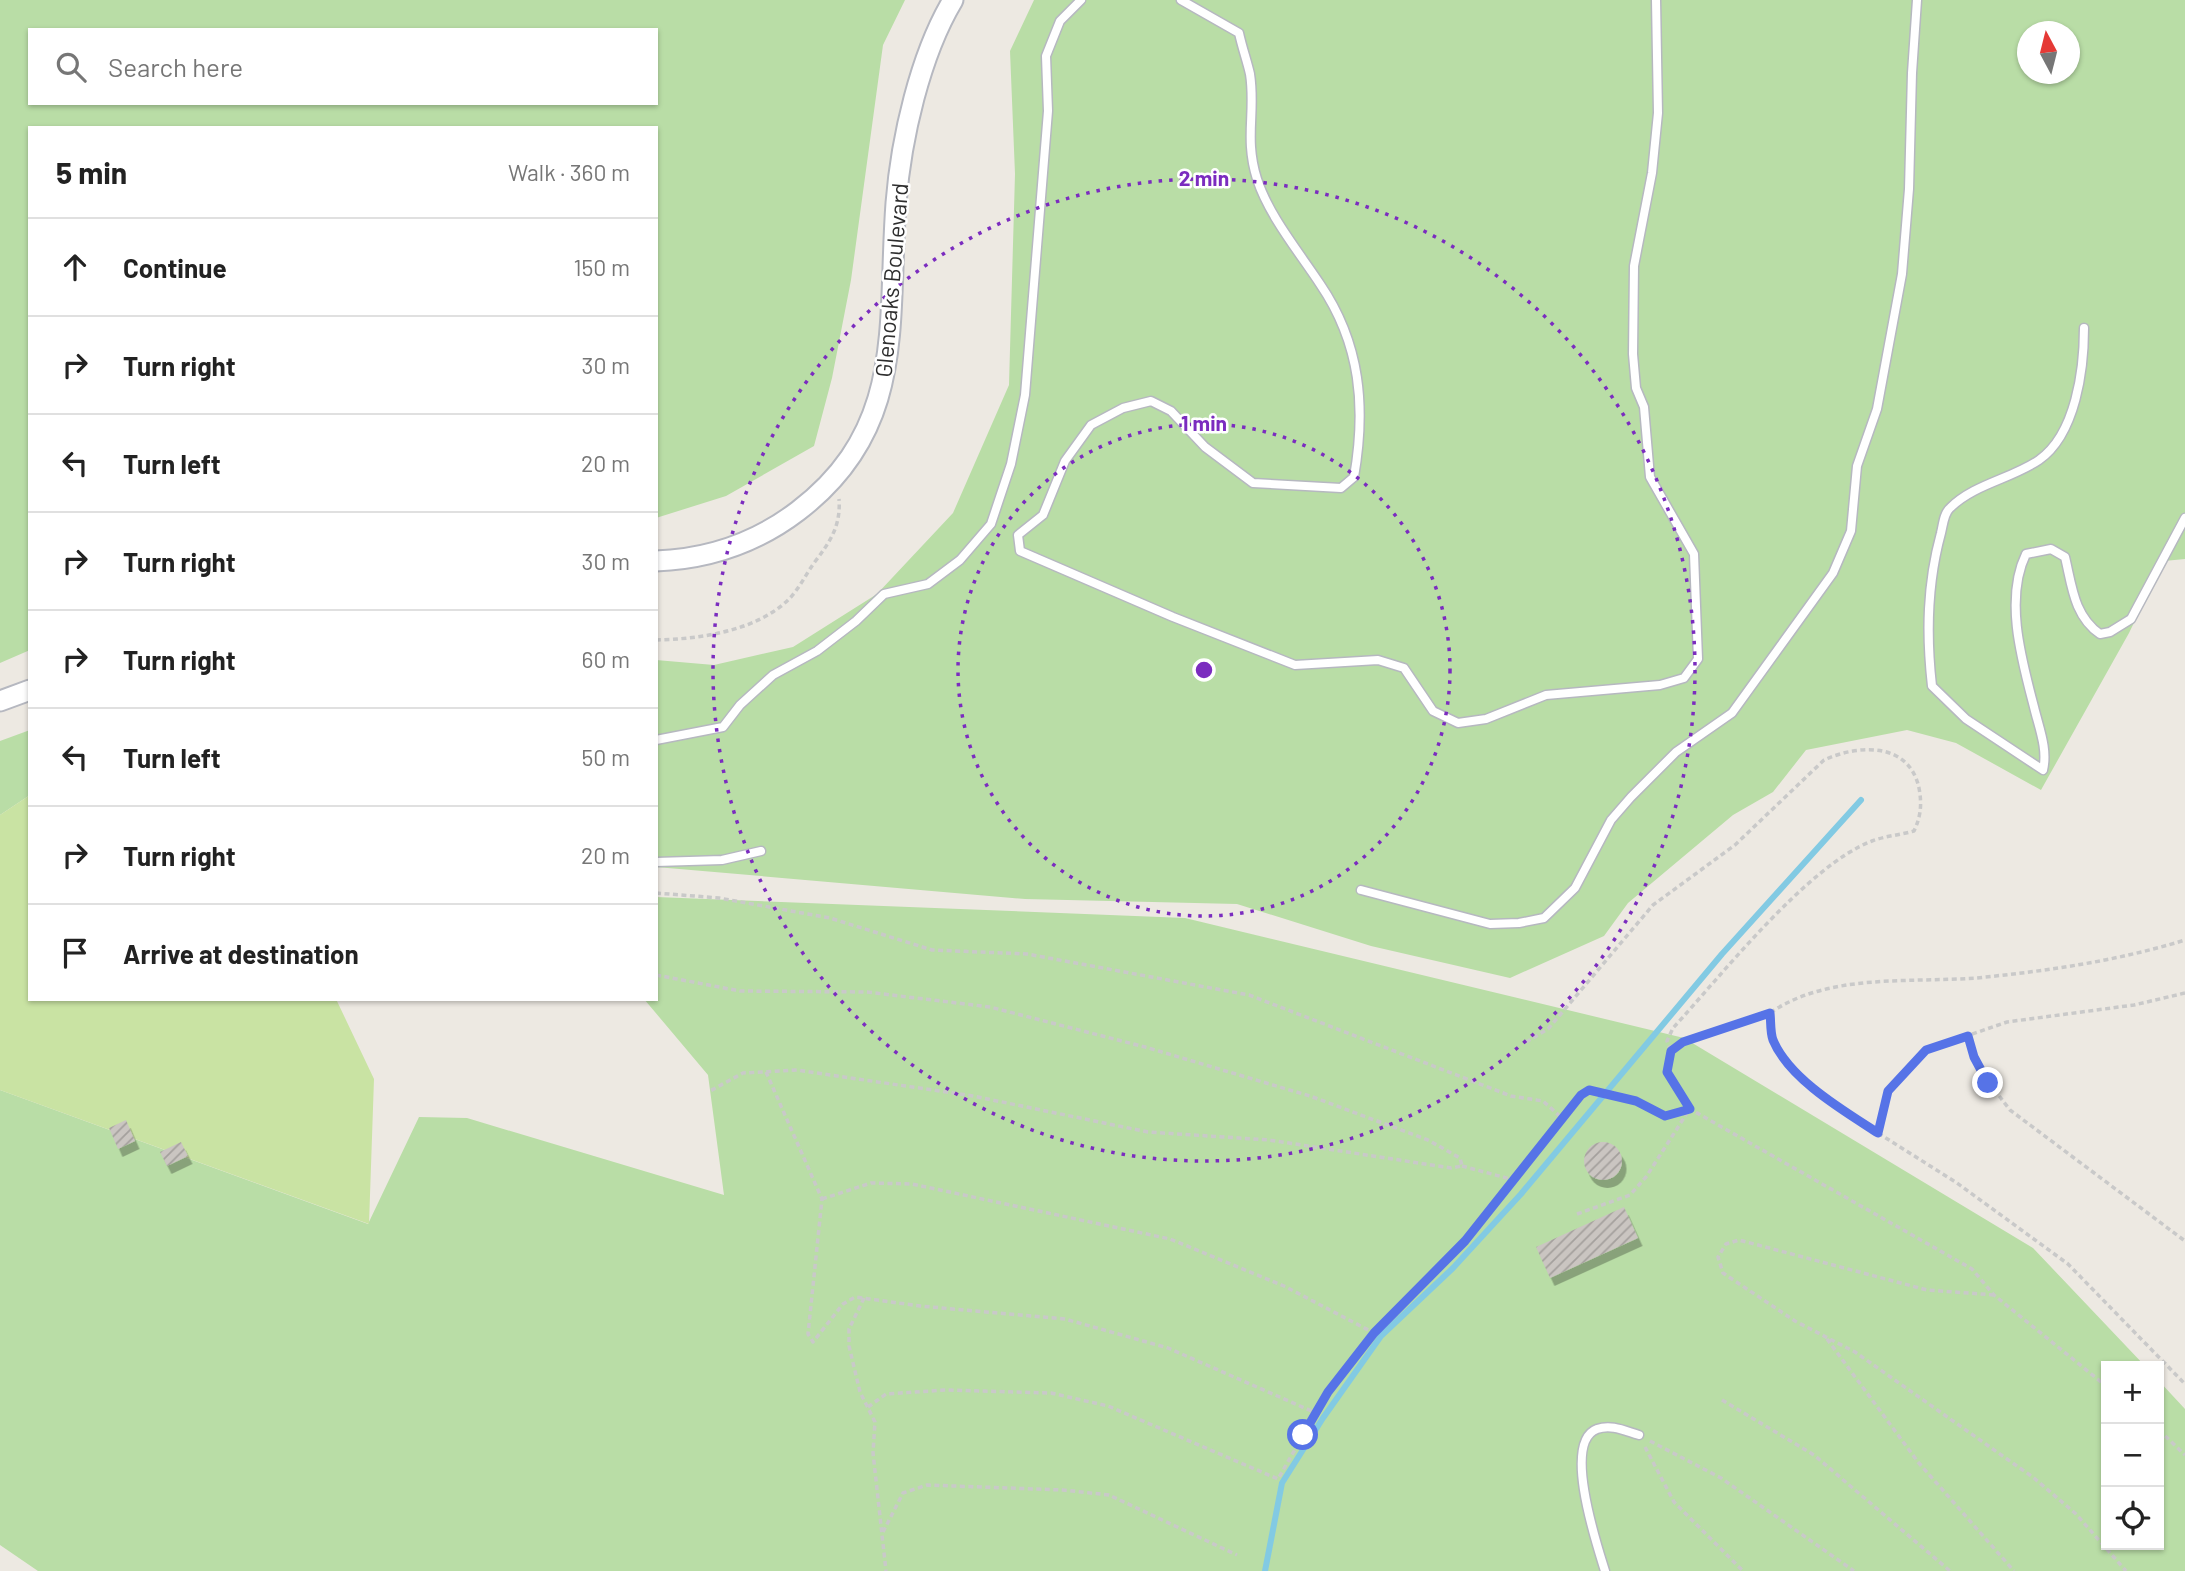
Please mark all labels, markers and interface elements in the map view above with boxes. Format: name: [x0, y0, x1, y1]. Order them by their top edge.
north arrow: [2017, 21, 2080, 84]
search box: [28, 28, 658, 105]
icon: search: [52, 48, 90, 86]
text: Search here: [108, 51, 243, 82]
text: 5 min: [56, 154, 127, 190]
text: Walk · 360 m: [508, 158, 630, 186]
text: 2 min: [1179, 165, 1229, 190]
street label: Glenoaks Boulevard: [869, 182, 913, 378]
icon: ahead: [56, 248, 94, 286]
text: Continue: [123, 252, 227, 283]
text: 150 m: [574, 253, 630, 281]
icon: right: [56, 346, 94, 384]
text: Turn right: [123, 350, 236, 381]
text: 30 m: [582, 351, 630, 379]
text: 1 min: [1181, 410, 1227, 435]
icon: left: [56, 444, 94, 482]
text: Turn left: [123, 448, 221, 479]
text: 20 m: [581, 449, 630, 477]
icon: right: [56, 542, 94, 580]
text: Turn right: [123, 546, 236, 577]
text: 30 m: [582, 547, 630, 575]
icon: right: [56, 640, 94, 678]
text: Turn right: [123, 644, 236, 675]
text: 60 m: [582, 645, 630, 673]
centre of rings: [1192, 658, 1216, 682]
icon: left: [56, 738, 94, 776]
text: Turn left: [123, 742, 221, 773]
text: 50 m: [582, 743, 630, 771]
icon: right: [56, 836, 94, 874]
text: Turn right: [123, 840, 236, 871]
text: 20 m: [581, 841, 630, 869]
icon: arrive: [56, 934, 94, 972]
text: Arrive at destination: [123, 938, 359, 969]
route end: [1972, 1067, 2003, 1098]
map controls: [2101, 1361, 2164, 1550]
button: +: [2101, 1361, 2164, 1424]
route start: [1287, 1419, 1318, 1450]
button: −: [2101, 1424, 2164, 1487]
button: locate: [2101, 1487, 2164, 1550]

